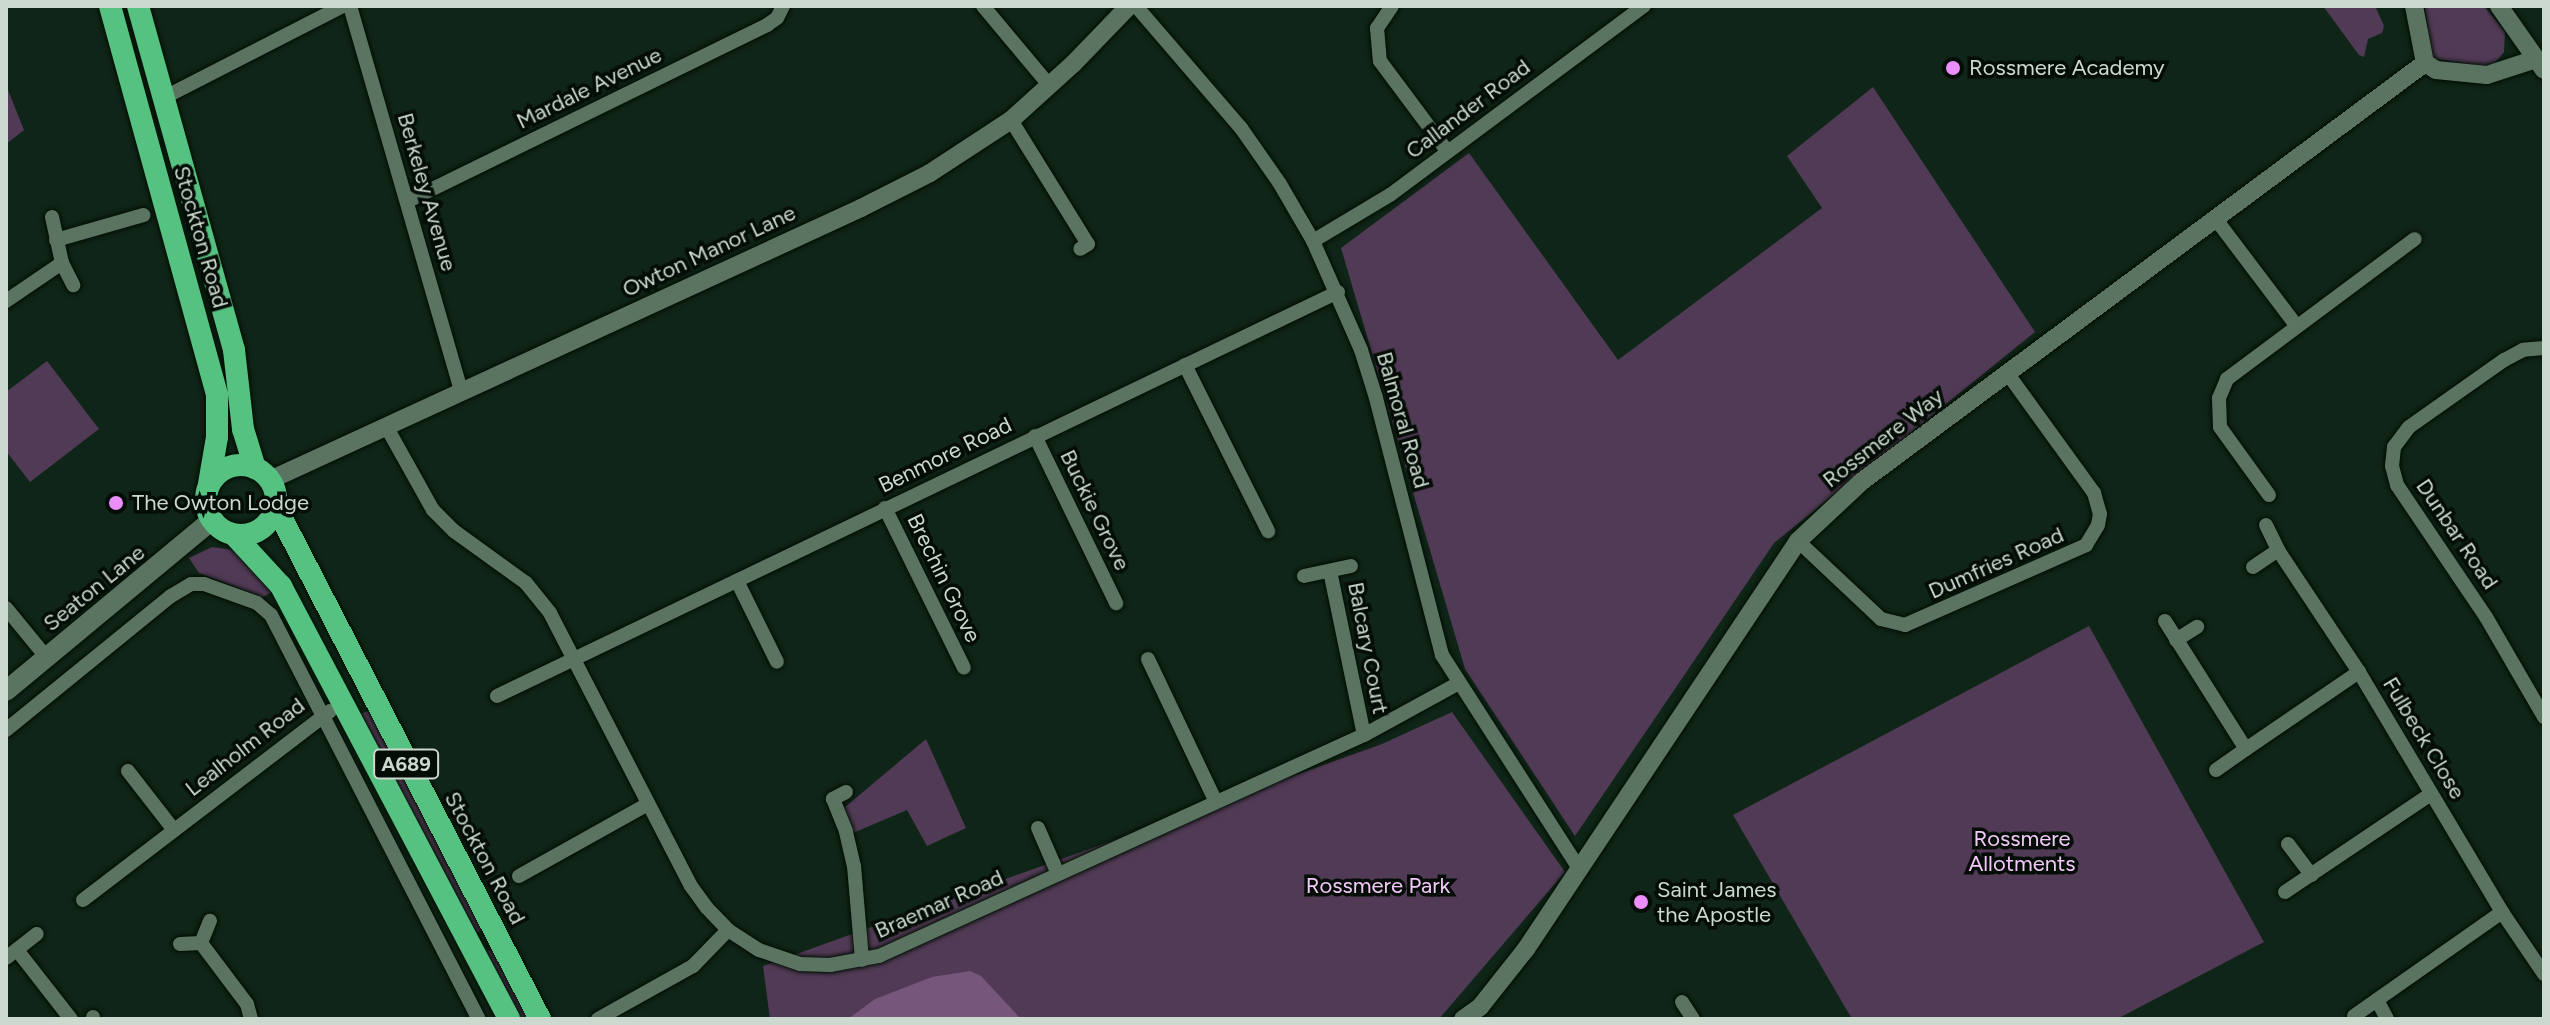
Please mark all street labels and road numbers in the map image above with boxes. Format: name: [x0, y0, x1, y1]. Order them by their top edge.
street label: Mardale Avenue: [512, 41, 666, 135]
street label: Callander Road: [1401, 54, 1535, 164]
street label: Berkeley Avenue: [392, 110, 462, 274]
street label: Stockton Road: [168, 163, 234, 311]
street label: Owton Manor Lane: [618, 199, 800, 303]
street label: Balmoral Road: [1371, 349, 1435, 491]
street label: Rossmere Way: [1818, 383, 1948, 493]
street label: Benmore Road: [874, 411, 1016, 499]
street label: Buckie Grove: [1054, 445, 1136, 575]
street label: Dunbar Road: [2410, 474, 2504, 594]
street label: Brechin Grove: [902, 509, 986, 647]
street label: Dumfries Road: [1924, 521, 2068, 605]
street label: Seaton Lane: [38, 539, 150, 637]
street label: Balcary Court: [1342, 580, 1394, 716]
street label: Fulbeck Close: [2377, 672, 2471, 804]
street label: Lealholm Road: [180, 692, 310, 802]
road number: A689: [372, 748, 440, 780]
street label: Stockton Road: [439, 787, 531, 929]
street label: Braemar Road: [871, 864, 1007, 944]

